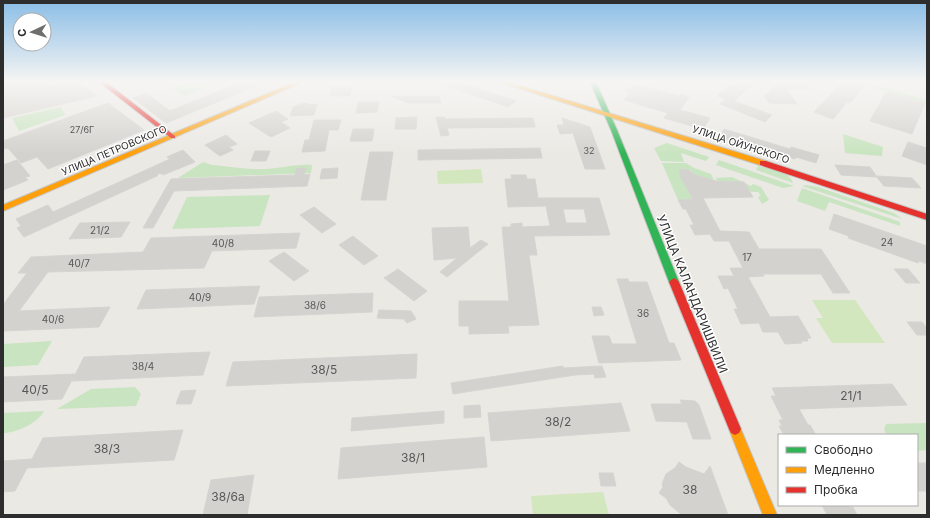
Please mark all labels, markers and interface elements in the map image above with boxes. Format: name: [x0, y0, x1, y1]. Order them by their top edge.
north arrow: [12, 12, 52, 52]
text: С: [15, 28, 29, 37]
street label: УЛИЦА ПЕТРОВСКОГО: [60, 122, 169, 178]
street label: УЛИЦА ОЙУНСКОГО: [691, 122, 792, 166]
house number: 27/6Г: [70, 124, 94, 135]
house number: 32: [583, 145, 595, 156]
street label: УЛИЦА КАЛАНДАРИШВИЛИ: [654, 212, 731, 375]
house number: 21/2: [90, 224, 110, 236]
house number: 24: [881, 236, 893, 248]
house number: 40/8: [212, 237, 234, 249]
house number: 17: [742, 251, 752, 263]
house number: 40/7: [68, 257, 90, 269]
house number: 40/9: [189, 291, 211, 303]
house number: 38/6: [304, 299, 326, 311]
house number: 36: [637, 307, 649, 319]
house number: 40/6: [42, 313, 64, 325]
house number: 38/4: [132, 360, 154, 372]
house number: 38/5: [311, 362, 337, 377]
house number: 40/5: [22, 382, 48, 397]
house number: 21/1: [840, 388, 862, 403]
house number: 38/2: [545, 414, 571, 429]
legend: [778, 434, 918, 506]
house number: 38/3: [94, 441, 120, 456]
text: Свободно: [814, 442, 873, 457]
house number: 38/1: [401, 450, 425, 465]
text: Медленно: [814, 462, 875, 477]
house number: 38: [683, 482, 697, 497]
text: Пробка: [814, 482, 858, 497]
house number: 38/6а: [211, 489, 245, 504]

